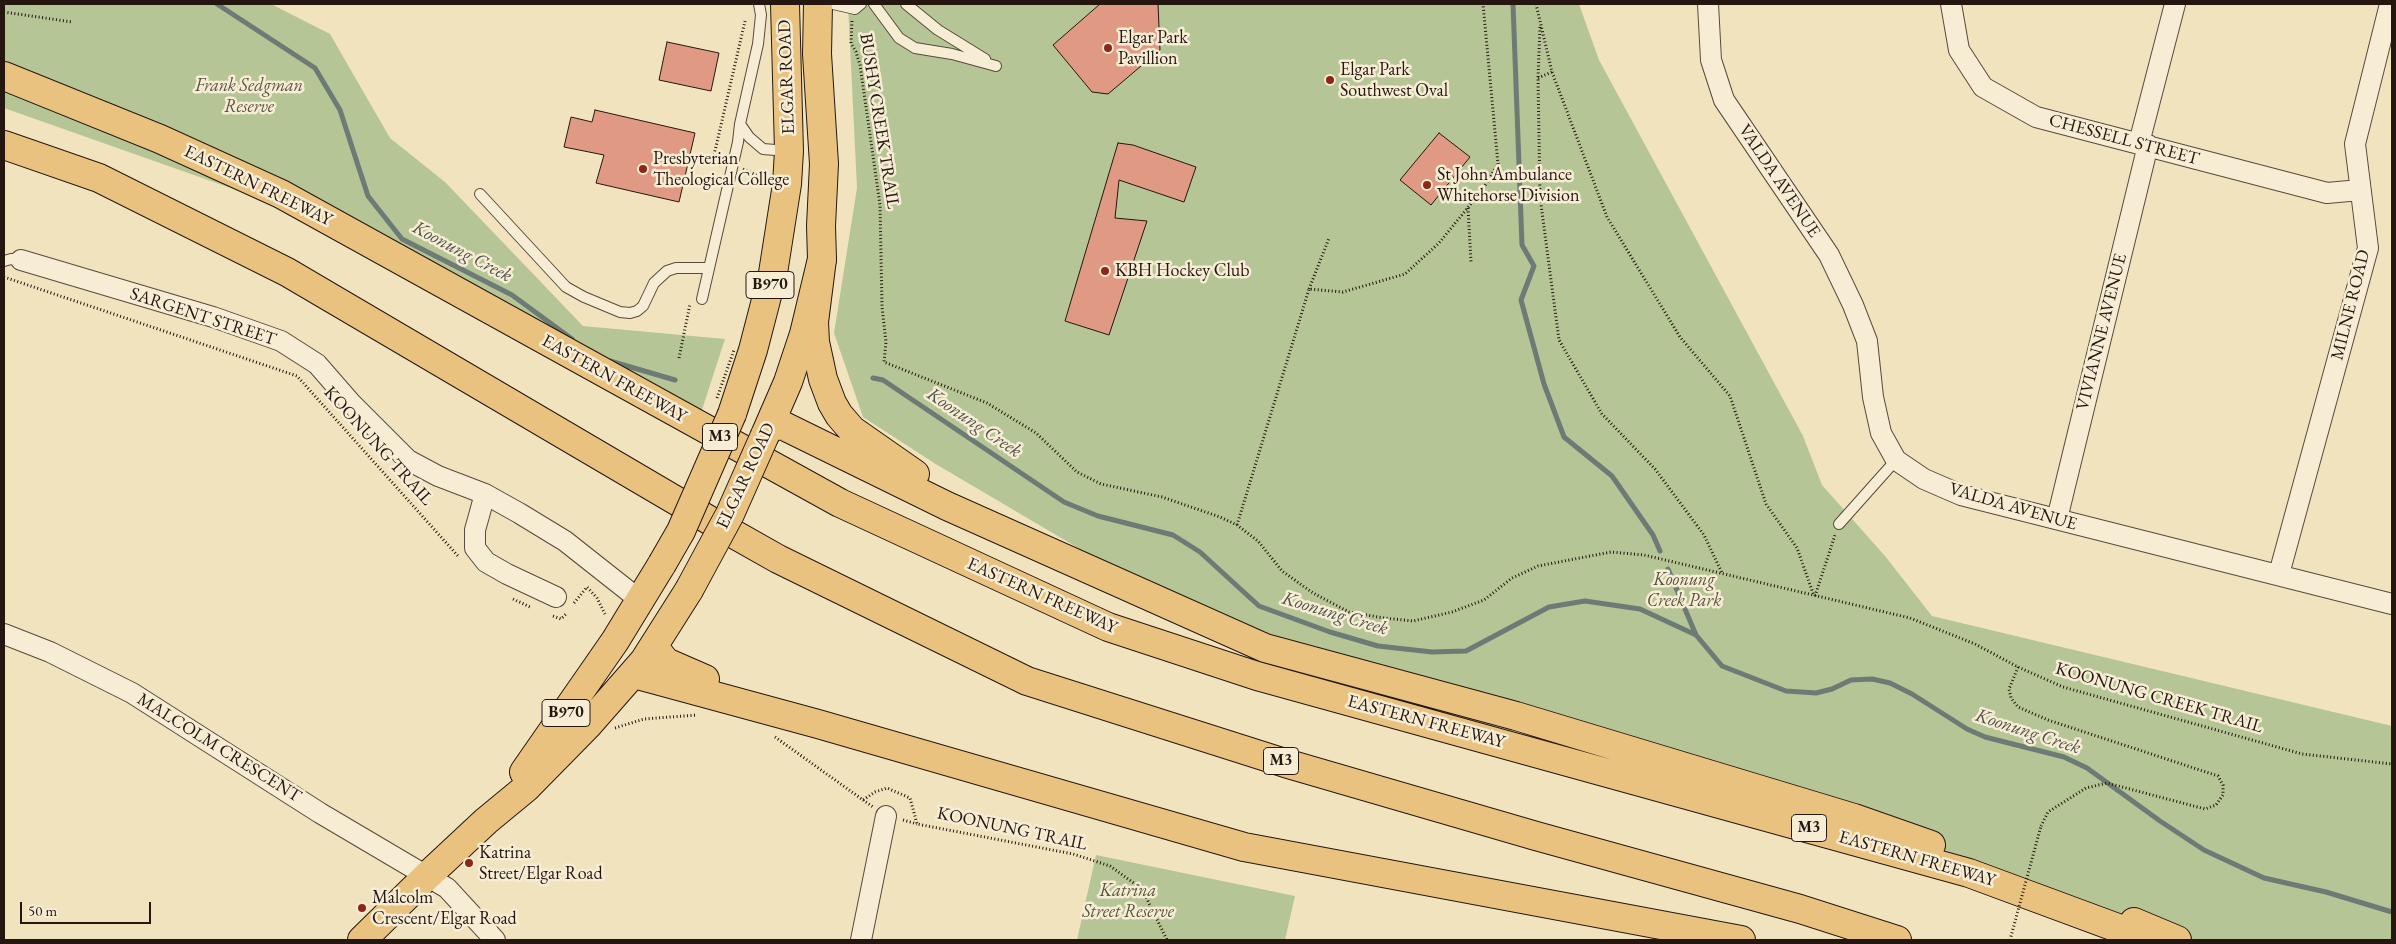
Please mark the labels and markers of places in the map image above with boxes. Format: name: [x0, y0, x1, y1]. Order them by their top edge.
place label: Elgar Park Pavillion: [1118, 27, 1188, 70]
marker: Elgar Park Pavillion: [1102, 42, 1114, 54]
place label: Elgar Park Southwest Oval: [1340, 59, 1448, 102]
marker: Elgar Park Southwest Oval: [1324, 74, 1336, 86]
place label: Presbyterian Theological College: [653, 148, 789, 190]
marker: Presbyterian Theological College: [637, 163, 649, 175]
place label: St John Ambulance Whitehorse Division: [1437, 164, 1579, 206]
marker: St John Ambulance Whitehorse Division: [1421, 179, 1433, 191]
place label: KBH Hockey Club: [1115, 260, 1250, 282]
marker: KBH Hockey Club: [1099, 265, 1111, 277]
place label: Katrina Street/Elgar Road: [479, 842, 602, 884]
marker: Katrina Street/Elgar Road: [463, 857, 475, 869]
place label: Malcolm Crescent/Elgar Road: [372, 887, 517, 930]
marker: Malcolm Crescent/Elgar Road: [356, 902, 368, 914]

